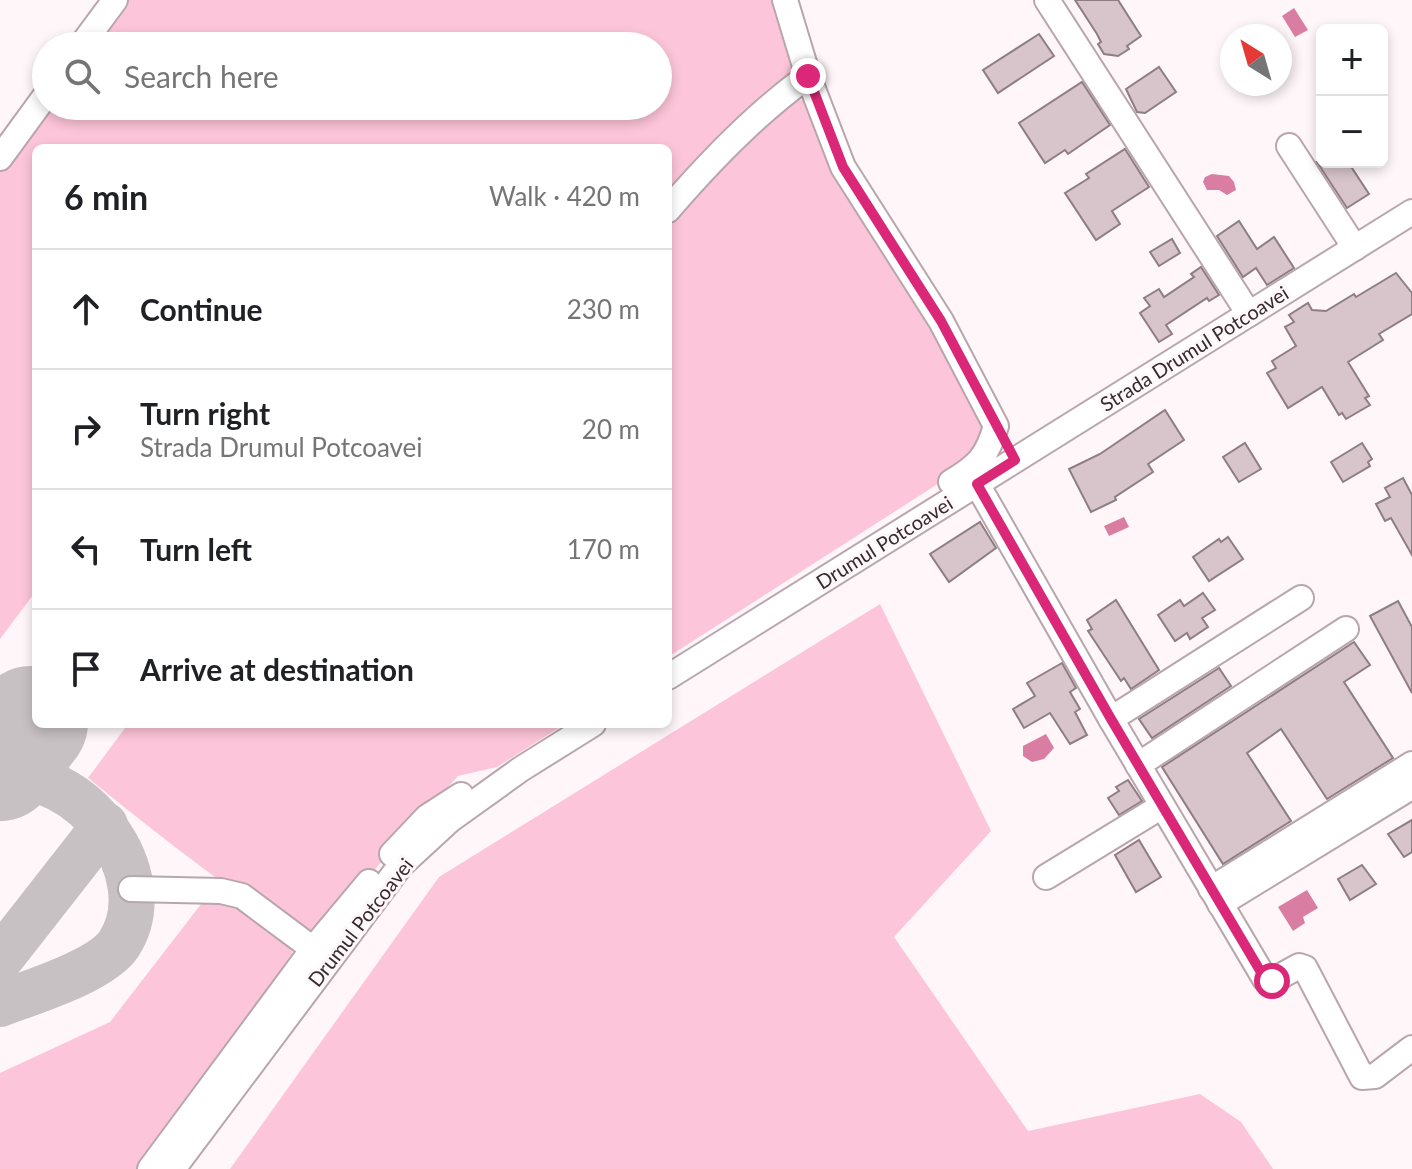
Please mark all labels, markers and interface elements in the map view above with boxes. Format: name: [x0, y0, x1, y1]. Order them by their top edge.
north arrow: [1220, 24, 1292, 96]
map controls: [1316, 24, 1388, 168]
button: +: [1316, 24, 1388, 96]
search box: [32, 32, 672, 120]
icon: search: [60, 54, 104, 98]
text: Search here: [124, 58, 279, 94]
route end: [790, 58, 826, 94]
button: −: [1316, 96, 1388, 168]
text: 6 min: [64, 176, 148, 217]
text: Walk · 420 m: [489, 180, 640, 212]
street label: Strada Drumul Potcoavei: [1095, 280, 1293, 416]
icon: ahead: [64, 287, 108, 331]
text: Continue: [140, 291, 263, 327]
text: 230 m: [567, 293, 640, 325]
text: Turn right: [140, 395, 270, 431]
icon: right: [64, 407, 108, 451]
text: 20 m: [582, 413, 640, 445]
text: Strada Drumul Potcoavei: [140, 431, 423, 463]
street label: Drumul Potcoavei: [811, 490, 957, 594]
icon: left: [64, 527, 108, 571]
text: Turn left: [140, 531, 252, 567]
text: 170 m: [567, 533, 640, 565]
icon: arrive: [64, 647, 108, 691]
text: Arrive at destination: [140, 651, 414, 687]
street label: Drumul Potcoavei: [302, 853, 418, 991]
route start: [1254, 963, 1290, 999]

